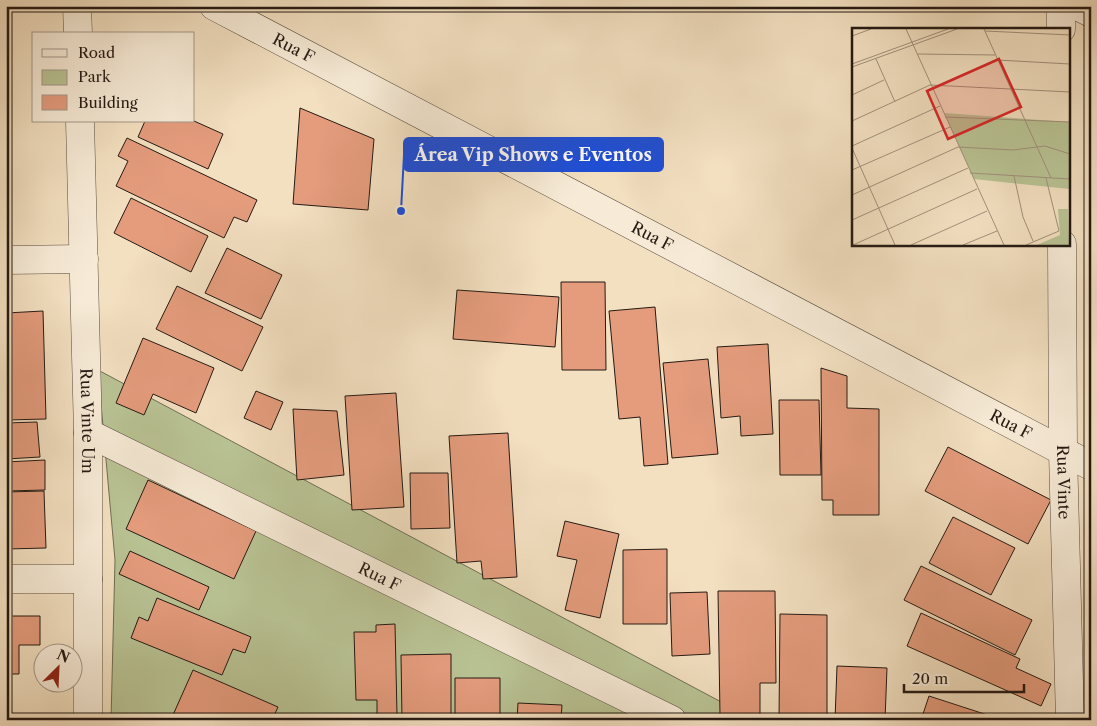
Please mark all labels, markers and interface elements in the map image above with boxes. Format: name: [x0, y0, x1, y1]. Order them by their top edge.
inset map: [852, 28, 1070, 245]
street label: Rua F: [269, 29, 318, 67]
legend: [32, 32, 195, 122]
text: Road: [78, 43, 115, 62]
text: Park: [78, 67, 112, 86]
text: Building: [78, 93, 138, 112]
callout: Área Vip Shows e Eventos: [404, 138, 663, 171]
text: Área Vip Shows e Eventos: [413, 143, 652, 166]
street label: Rua F: [628, 217, 677, 255]
street label: Rua Vinte Um: [76, 368, 98, 474]
street label: Rua F: [987, 405, 1035, 443]
street label: Rua Vinte: [1053, 445, 1075, 520]
street label: Rua F: [355, 558, 404, 595]
north arrow: [32, 644, 82, 694]
text: N: [54, 645, 73, 667]
scale bar: [904, 661, 1024, 693]
text: 20 m: [912, 669, 948, 688]

